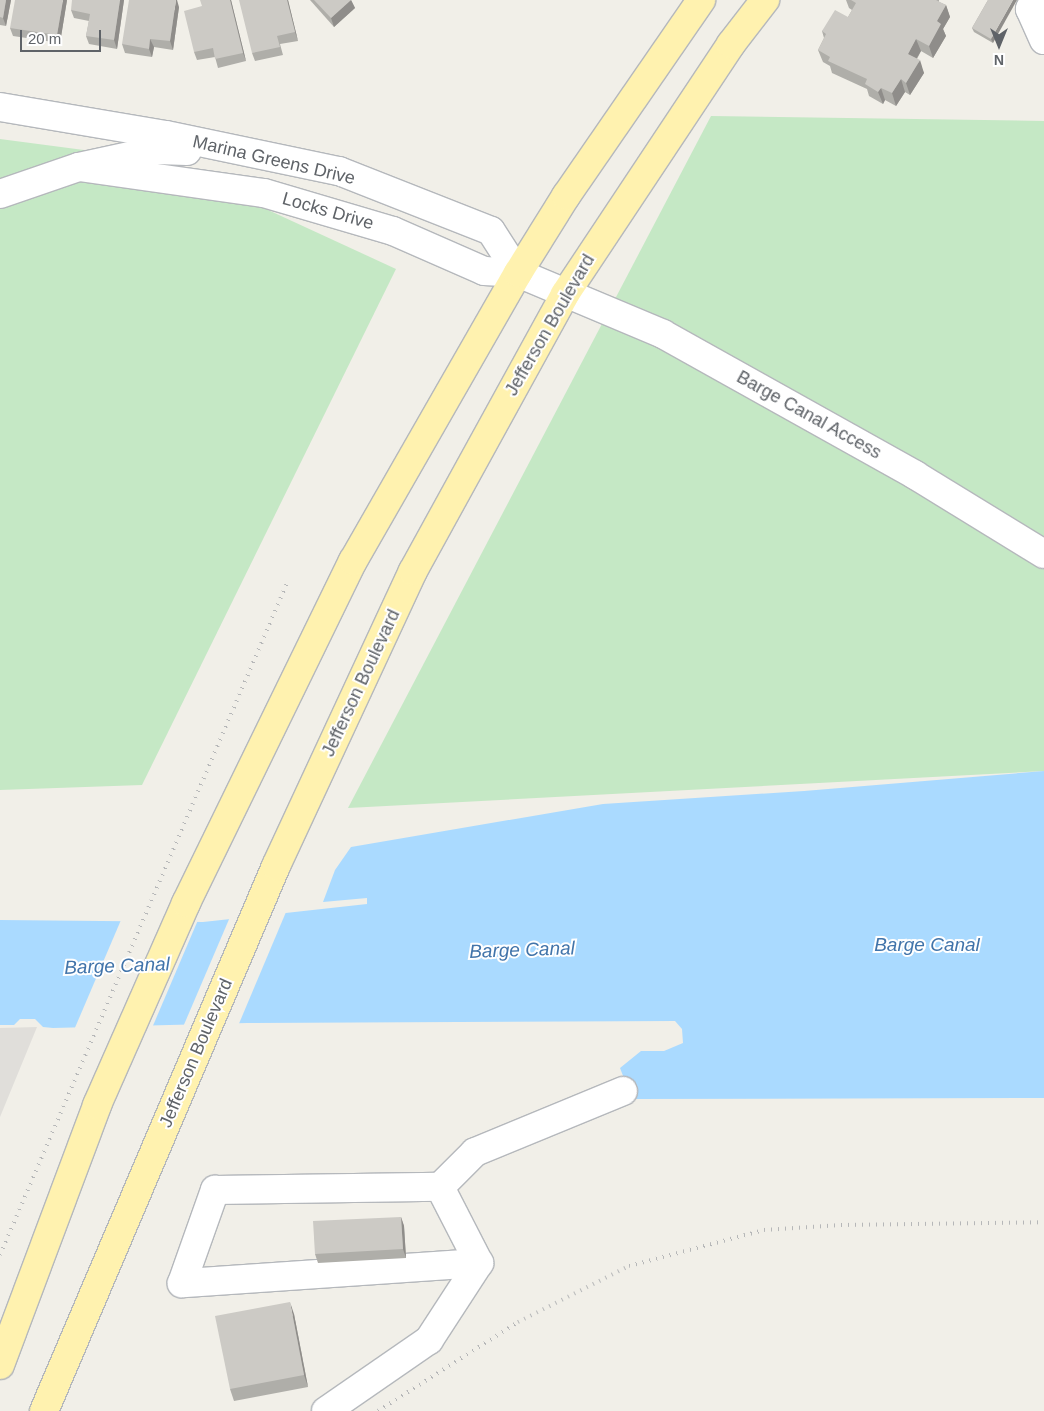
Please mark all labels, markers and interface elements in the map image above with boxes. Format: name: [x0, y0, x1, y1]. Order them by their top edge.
scale bar: [22, 20, 104, 52]
north arrow: [974, 20, 1024, 70]
text: 20 m: [28, 30, 61, 47]
text: N: [994, 52, 1004, 68]
street label: Marina Greens Drive: [191, 131, 357, 189]
street label: Locks Drive: [280, 188, 376, 234]
street label: Jefferson Boulevard: [501, 250, 599, 400]
street label: Barge Canal Access: [732, 366, 886, 464]
street label: Jefferson Boulevard: [317, 606, 405, 760]
water label: Barge Canal: [874, 934, 980, 956]
water label: Barge Canal: [469, 937, 575, 963]
water label: Barge Canal: [64, 953, 170, 979]
street label: Jefferson Boulevard: [155, 975, 237, 1131]

